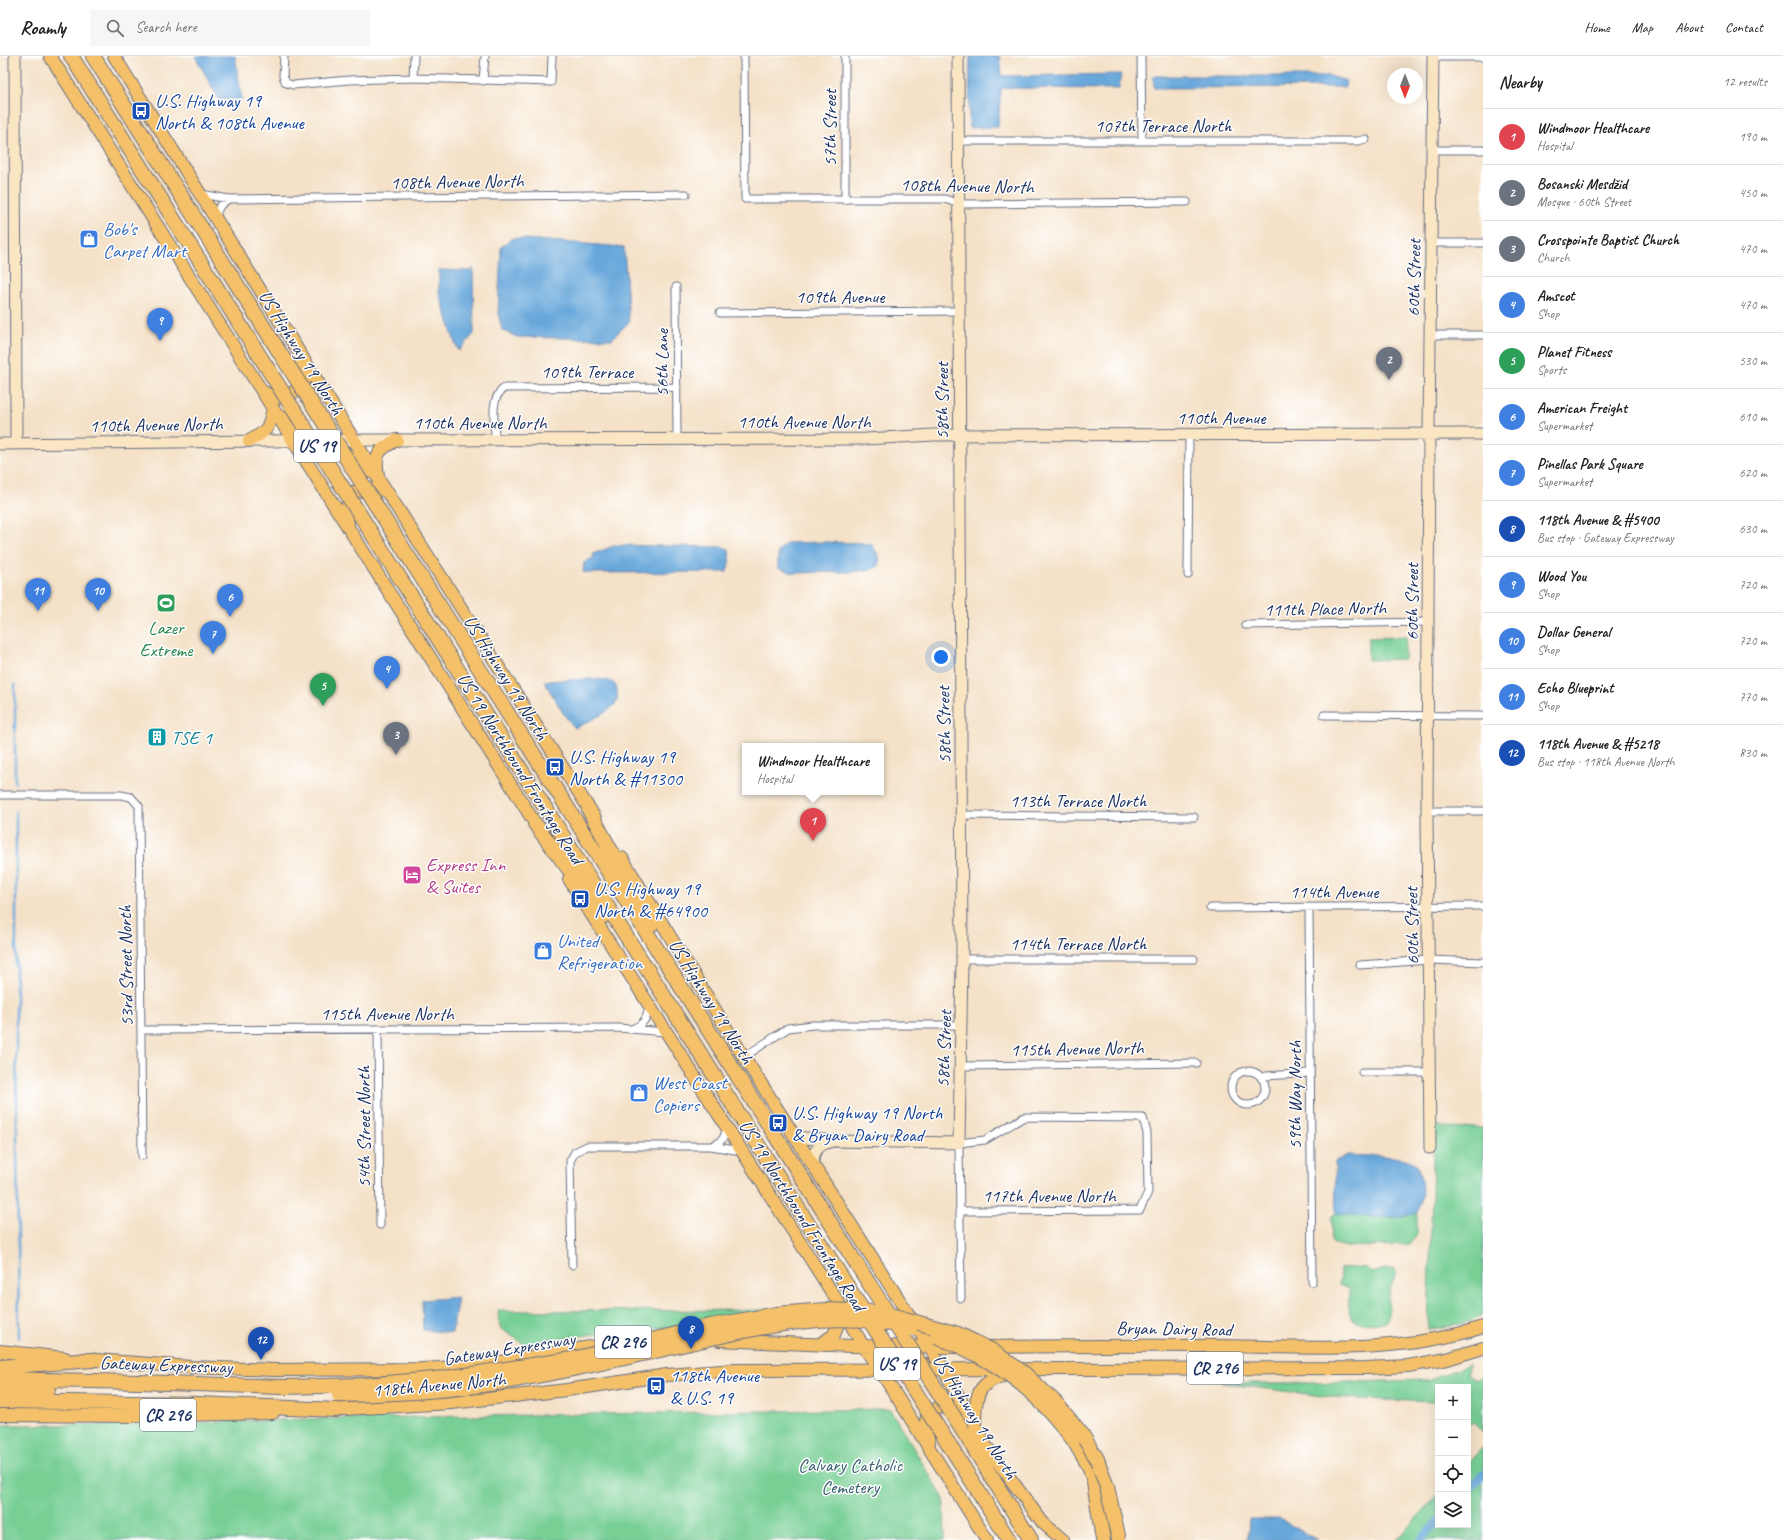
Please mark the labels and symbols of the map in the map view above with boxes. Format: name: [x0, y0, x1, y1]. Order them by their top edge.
north arrow: [1387, 68, 1423, 104]
street label: 57th Street: [818, 87, 842, 167]
place label: U.S. Highway 19 North & 108th Avenue: [155, 89, 306, 135]
bus stop icon: U.S. Highway 19 North & 108th Avenue: [130, 100, 152, 122]
street label: 107th Terrace North: [1095, 114, 1233, 138]
street label: 108th Avenue North: [390, 169, 525, 195]
street label: 108th Avenue North: [900, 173, 1035, 199]
place label: Bob's Carpet Mart: [103, 217, 188, 263]
shop icon: Bob's Carpet Mart: [78, 228, 100, 250]
street label: 60th Street: [1401, 237, 1427, 317]
street label: 109th Avenue: [796, 285, 886, 309]
street label: US Highway 19 North: [253, 286, 349, 420]
pin: 9: [147, 308, 173, 341]
street label: 56th Lane: [650, 327, 674, 397]
pin: 2: [1376, 347, 1402, 380]
street label: 109th Terrace: [541, 360, 635, 384]
street label: 58th Street: [930, 360, 954, 440]
street label: 110th Avenue: [1177, 406, 1267, 430]
street label: 110th Avenue North: [737, 410, 872, 434]
street label: 110th Avenue North: [413, 411, 548, 435]
street label: 110th Avenue North: [89, 412, 224, 438]
road number: US 19: [294, 430, 340, 462]
street label: 60th Street: [1400, 561, 1424, 641]
pin: 11: [25, 578, 51, 611]
pin: 10: [85, 578, 111, 611]
pin: 6: [217, 584, 243, 617]
sports icon: Lazer Extreme: [155, 592, 177, 614]
street label: 111th Place North: [1264, 596, 1388, 622]
street label: US Highway 19 North: [458, 611, 554, 745]
place label: Lazer Extreme: [140, 616, 194, 662]
pin: 7: [200, 621, 226, 654]
your location: [931, 647, 951, 667]
pin: 4: [374, 656, 400, 689]
street label: US 19 Northbound Frontage Road: [451, 668, 591, 872]
pin: 5: [310, 673, 336, 706]
street label: 58th Street: [931, 684, 957, 764]
pin: 3: [383, 722, 409, 755]
building icon: TSE 1: [146, 726, 168, 748]
place label: TSE 1: [171, 726, 213, 750]
place label: U.S. Highway 19 North & #11300: [569, 745, 684, 791]
bus stop icon: U.S. Highway 19 North & #11300: [544, 756, 566, 778]
street label: 113th Terrace North: [1010, 789, 1148, 813]
pin: 1: [800, 808, 826, 841]
place label: Express Inn & Suites: [426, 853, 506, 899]
hotel icon: Express Inn & Suites: [401, 864, 423, 886]
place label: U.S. Highway 19 North & #64900: [594, 877, 709, 923]
street label: 114th Avenue: [1290, 880, 1380, 904]
street label: 60th Street: [1399, 885, 1425, 965]
bus stop icon: U.S. Highway 19 North & #64900: [569, 888, 591, 910]
street label: 53rd Street North: [113, 904, 139, 1027]
place label: United Refrigeration: [557, 929, 644, 975]
street label: 114th Terrace North: [1010, 932, 1148, 956]
street label: US Highway 19 North: [663, 935, 759, 1069]
shop icon: United Refrigeration: [532, 940, 554, 962]
street label: 115th Avenue North: [320, 1002, 455, 1026]
street label: 58th Street: [931, 1008, 957, 1088]
street label: 115th Avenue North: [1010, 1036, 1145, 1062]
street label: 59th Way North: [1283, 1040, 1307, 1149]
street label: 54th Street North: [352, 1065, 376, 1188]
place label: West Coast Copiers: [653, 1071, 729, 1117]
shop icon: West Coast Copiers: [628, 1082, 650, 1104]
place label: U.S. Highway 19 North & Bryan Dairy Road: [792, 1101, 943, 1147]
bus stop icon: U.S. Highway 19 North & Bryan Dairy Road: [767, 1112, 789, 1134]
street label: US 19 Northbound Frontage Road: [733, 1115, 873, 1319]
street label: 117th Avenue North: [982, 1184, 1117, 1208]
pin: 8: [678, 1316, 704, 1349]
street label: Bryan Dairy Road: [1116, 1316, 1235, 1342]
road number: CR 296: [595, 1326, 651, 1358]
pin: 12: [248, 1327, 274, 1360]
street label: Gateway Expressway: [442, 1327, 578, 1371]
road number: US 19: [874, 1348, 920, 1380]
street label: US Highway 19 North: [927, 1350, 1023, 1484]
street label: Gateway Expressway: [99, 1351, 234, 1379]
road number: CR 296: [1187, 1352, 1243, 1384]
place label: 118th Avenue & U.S. 19: [670, 1364, 761, 1410]
street label: 118th Avenue North: [372, 1367, 508, 1403]
bus stop icon: 118th Avenue & U.S. 19: [645, 1375, 667, 1397]
road number: CR 296: [140, 1399, 196, 1431]
park label: Calvary Catholic Cemetery: [798, 1453, 903, 1499]

